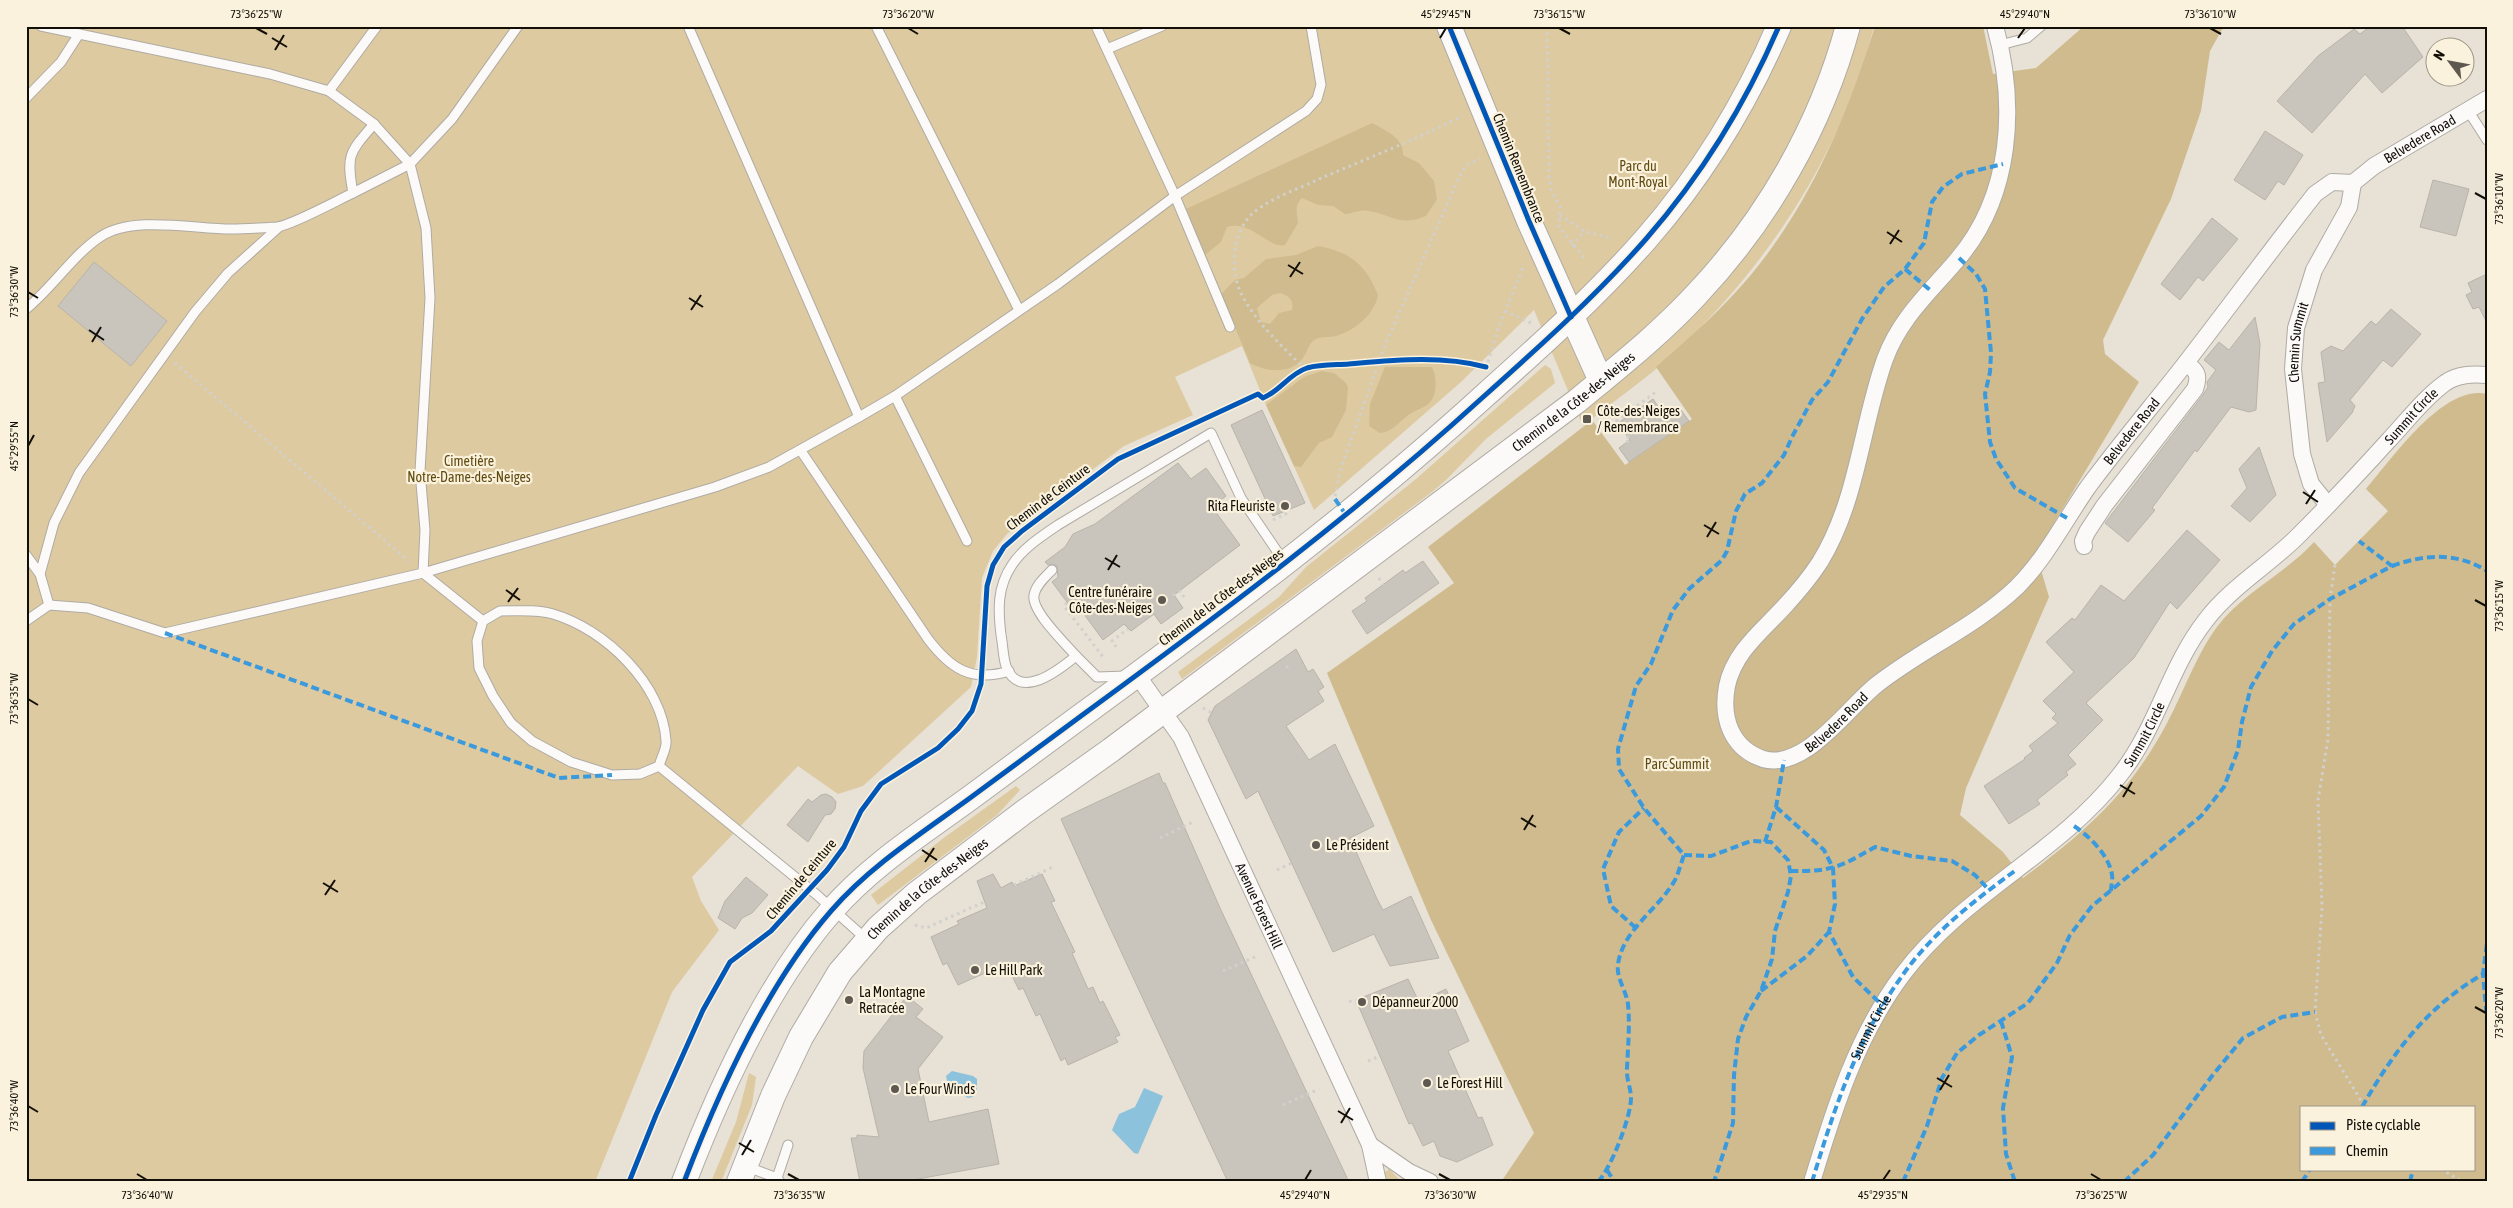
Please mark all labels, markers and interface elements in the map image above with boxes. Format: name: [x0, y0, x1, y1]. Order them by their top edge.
text: 73°36'25"W: [230, 7, 282, 21]
text: 73°36'20"W: [882, 7, 934, 21]
text: 45°29'45"N: [1421, 7, 1471, 21]
text: 73°36'15"W: [1533, 7, 1585, 21]
text: 45°29'40"N: [2000, 7, 2050, 21]
text: 73°36'10"W: [2184, 7, 2236, 21]
north arrow: [2426, 38, 2476, 88]
text: N: [2430, 47, 2448, 63]
street label: Chemin Remembrance: [1490, 111, 1548, 225]
street label: Belvedere Road: [2381, 111, 2458, 166]
park label: Parc du Mont-Royal: [1608, 158, 1668, 190]
text: 73°36'10"W: [2492, 173, 2506, 225]
text: 73°36'30"W: [7, 266, 21, 318]
street label: Chemin Summit: [2285, 300, 2312, 383]
street label: Chemin de la Côte-des-Neiges: [1509, 349, 1638, 455]
street label: Summit Circle: [2381, 384, 2441, 447]
street label: Belvedere Road: [2100, 395, 2163, 468]
place label: Côte-des-Neiges / Remembrance: [1597, 403, 1680, 435]
marker: Côte-des-Neiges / Remembrance: [1581, 413, 1593, 425]
text: 45°29'55"N: [7, 421, 21, 471]
park label: Cimetière Notre-Dame-des-Neiges: [407, 453, 531, 485]
street label: Chemin de Ceinture: [1003, 460, 1093, 534]
place label: Rita Fleuriste: [1207, 498, 1275, 514]
marker: Rita Fleuriste: [1279, 500, 1291, 512]
street label: Chemin de la Côte-des-Neiges: [1156, 545, 1286, 649]
text: 73°36'15"W: [2492, 580, 2506, 632]
place label: Centre funéraire Côte-des-Neiges: [1068, 584, 1152, 616]
marker: Centre funéraire Côte-des-Neiges: [1156, 594, 1168, 606]
text: 73°36'35"W: [7, 673, 21, 725]
street label: Belvedere Road: [1802, 689, 1871, 756]
street label: Summit Circle: [2120, 700, 2168, 770]
park label: Parc Summit: [1645, 756, 1709, 772]
street label: Chemin de la Côte-des-Neiges: [864, 834, 991, 943]
street label: Chemin de Ceinture: [763, 835, 839, 923]
place label: Le Président: [1326, 837, 1389, 853]
marker: Le Président: [1310, 839, 1322, 851]
street label: Avenue Forest Hill: [1232, 860, 1286, 952]
place label: Le Hill Park: [985, 962, 1043, 978]
marker: Le Hill Park: [969, 964, 981, 976]
place label: La Montagne Retracée: [859, 984, 925, 1016]
text: 73°36'20"W: [2492, 987, 2506, 1039]
street label: Summit Circle: [1847, 992, 1894, 1062]
marker: La Montagne Retracée: [843, 994, 855, 1006]
place label: Dépanneur 2000: [1372, 994, 1459, 1010]
marker: Dépanneur 2000: [1356, 996, 1368, 1008]
place label: Le Forest Hill: [1437, 1075, 1503, 1091]
marker: Le Forest Hill: [1421, 1077, 1433, 1089]
text: 73°36'40"W: [7, 1080, 21, 1132]
place label: Le Four Winds: [905, 1081, 975, 1097]
marker: Le Four Winds: [889, 1083, 901, 1095]
legend: [2300, 1106, 2476, 1170]
text: Piste cyclable: [2346, 1116, 2421, 1133]
text: Chemin: [2346, 1142, 2388, 1159]
text: 73°36'40"W: [121, 1188, 173, 1202]
text: 73°36'35"W: [773, 1188, 825, 1202]
text: 45°29'40"N: [1280, 1188, 1330, 1202]
text: 73°36'30"W: [1424, 1188, 1476, 1202]
text: 45°29'35"N: [1858, 1188, 1908, 1202]
text: 73°36'25"W: [2075, 1188, 2127, 1202]

